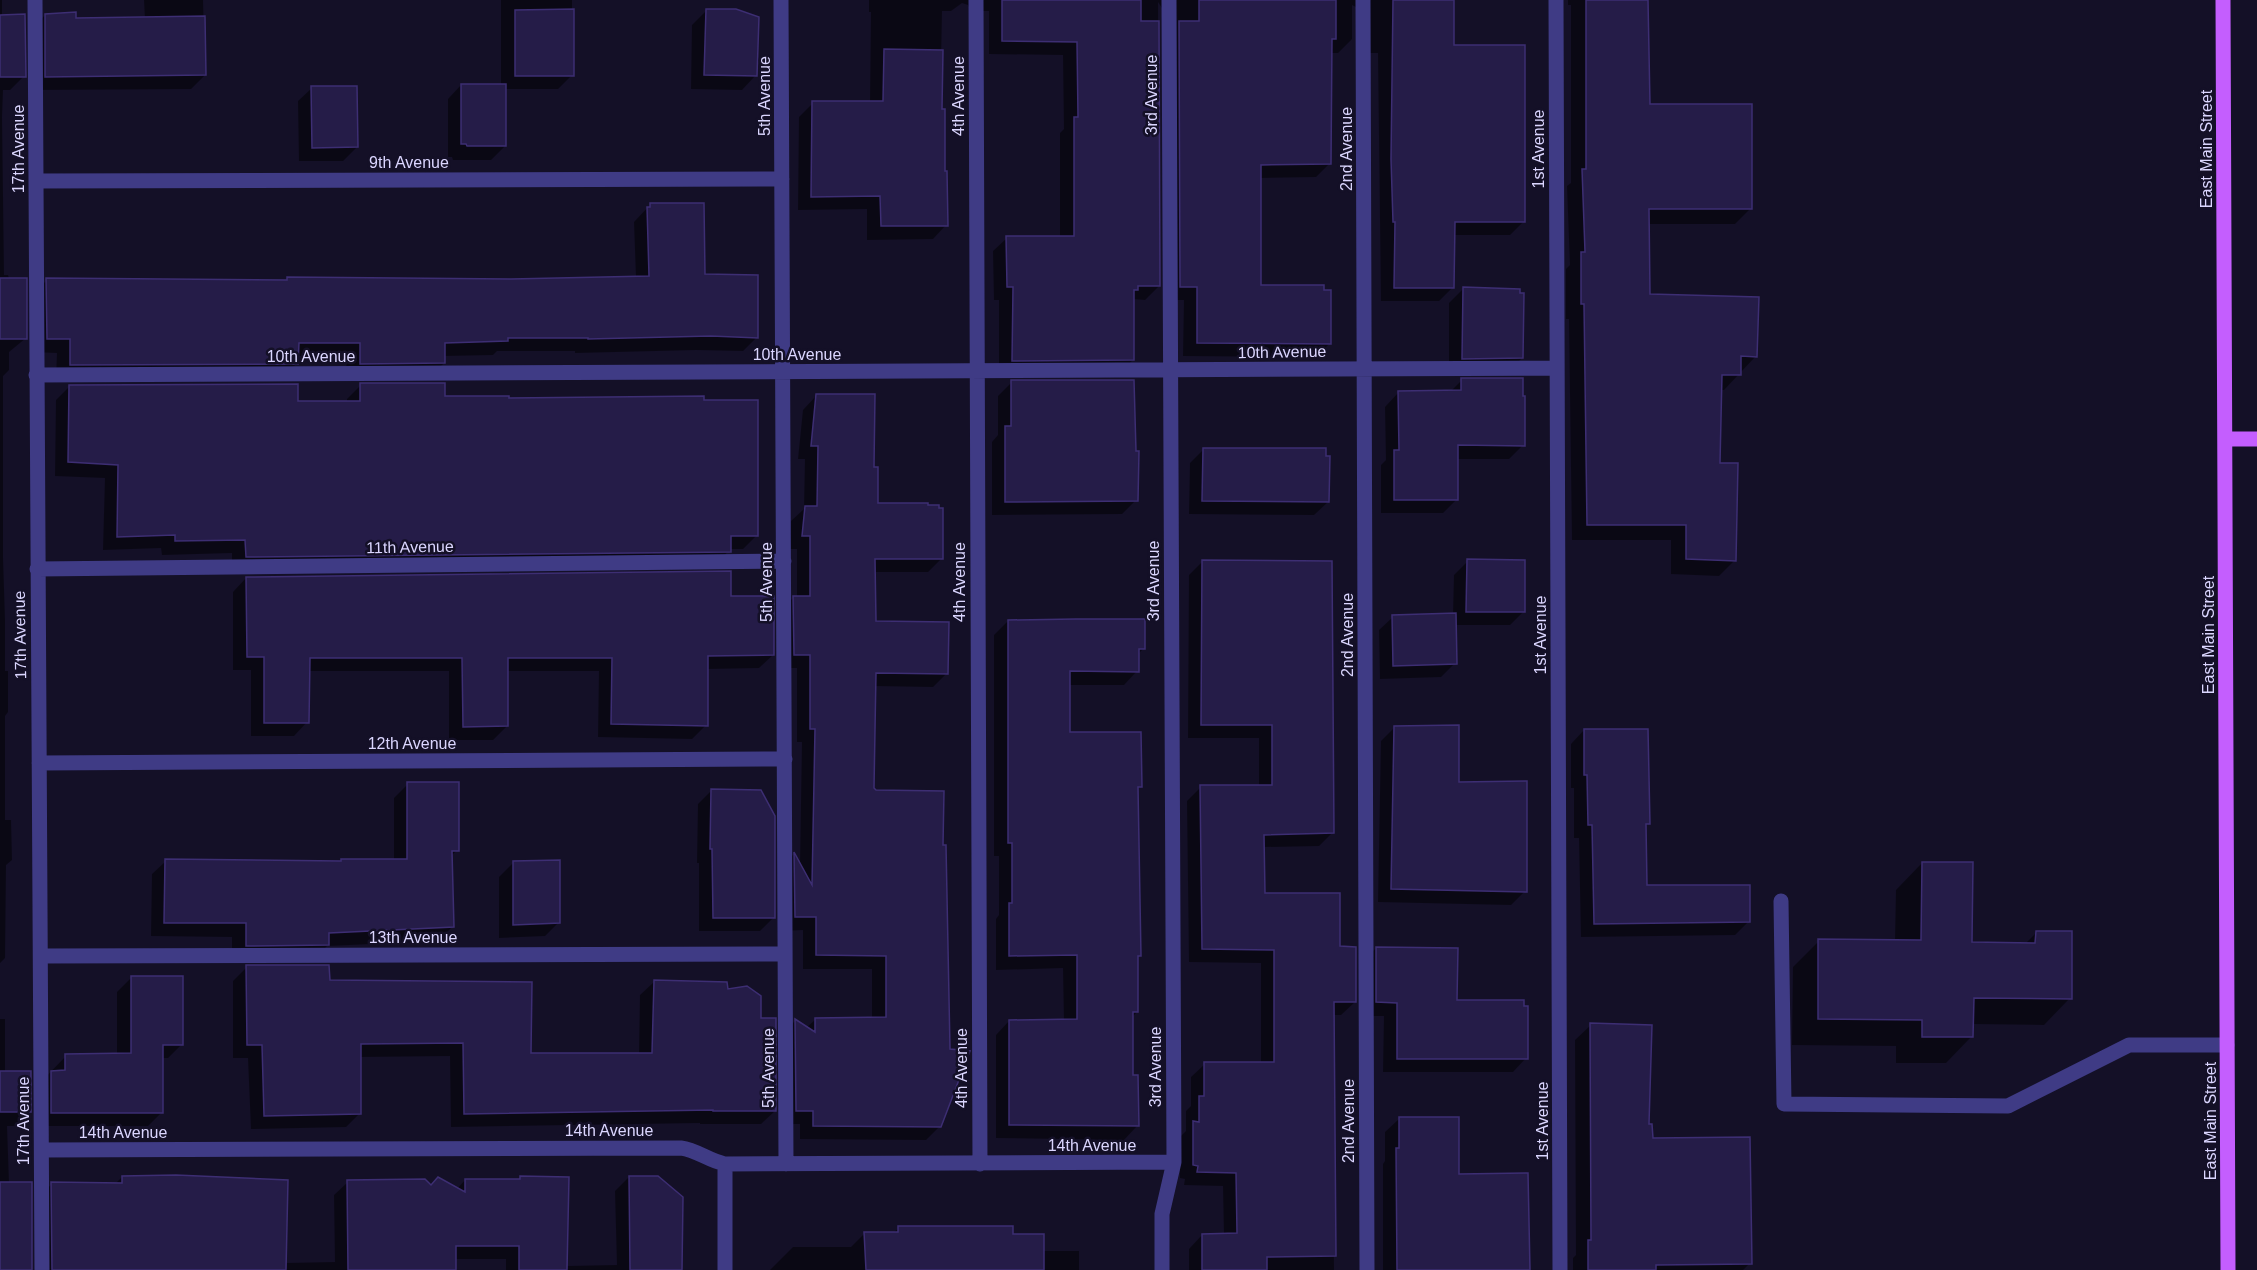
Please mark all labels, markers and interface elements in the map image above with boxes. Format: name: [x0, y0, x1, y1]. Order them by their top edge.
street label: 3rd Avenue: [1143, 55, 1160, 135]
street label: 5th Avenue: [756, 56, 773, 136]
street label: 4th Avenue: [950, 56, 967, 136]
street label: East Main Street: [2198, 89, 2215, 208]
street label: 17th Avenue: [10, 105, 27, 193]
street label: 2nd Avenue: [1338, 107, 1355, 191]
street label: 1st Avenue: [1530, 109, 1547, 188]
street label: 9th Avenue: [369, 154, 449, 171]
street label: 10th Avenue: [1238, 343, 1327, 361]
street label: 10th Avenue: [753, 346, 841, 363]
street label: 10th Avenue: [267, 348, 355, 365]
street label: 11th Avenue: [366, 538, 454, 556]
street label: 3rd Avenue: [1145, 541, 1162, 621]
street label: 5th Avenue: [758, 542, 775, 622]
street label: 4th Avenue: [951, 542, 968, 622]
street label: East Main Street: [2200, 575, 2217, 694]
street label: 17th Avenue: [11, 590, 29, 679]
street label: 2nd Avenue: [1339, 593, 1356, 677]
street label: 1st Avenue: [1532, 595, 1549, 674]
street label: 12th Avenue: [368, 735, 456, 752]
street label: 13th Avenue: [369, 929, 457, 946]
street label: 3rd Avenue: [1147, 1027, 1164, 1107]
street label: 5th Avenue: [760, 1028, 777, 1108]
street label: 4th Avenue: [953, 1028, 970, 1108]
street label: East Main Street: [2202, 1061, 2219, 1180]
street label: 17th Avenue: [15, 1077, 32, 1165]
street label: 2nd Avenue: [1340, 1079, 1357, 1163]
street label: 1st Avenue: [1534, 1081, 1551, 1160]
street label: 14th Avenue: [565, 1122, 653, 1139]
street label: 14th Avenue: [79, 1124, 167, 1141]
street label: 14th Avenue: [1048, 1137, 1136, 1154]

